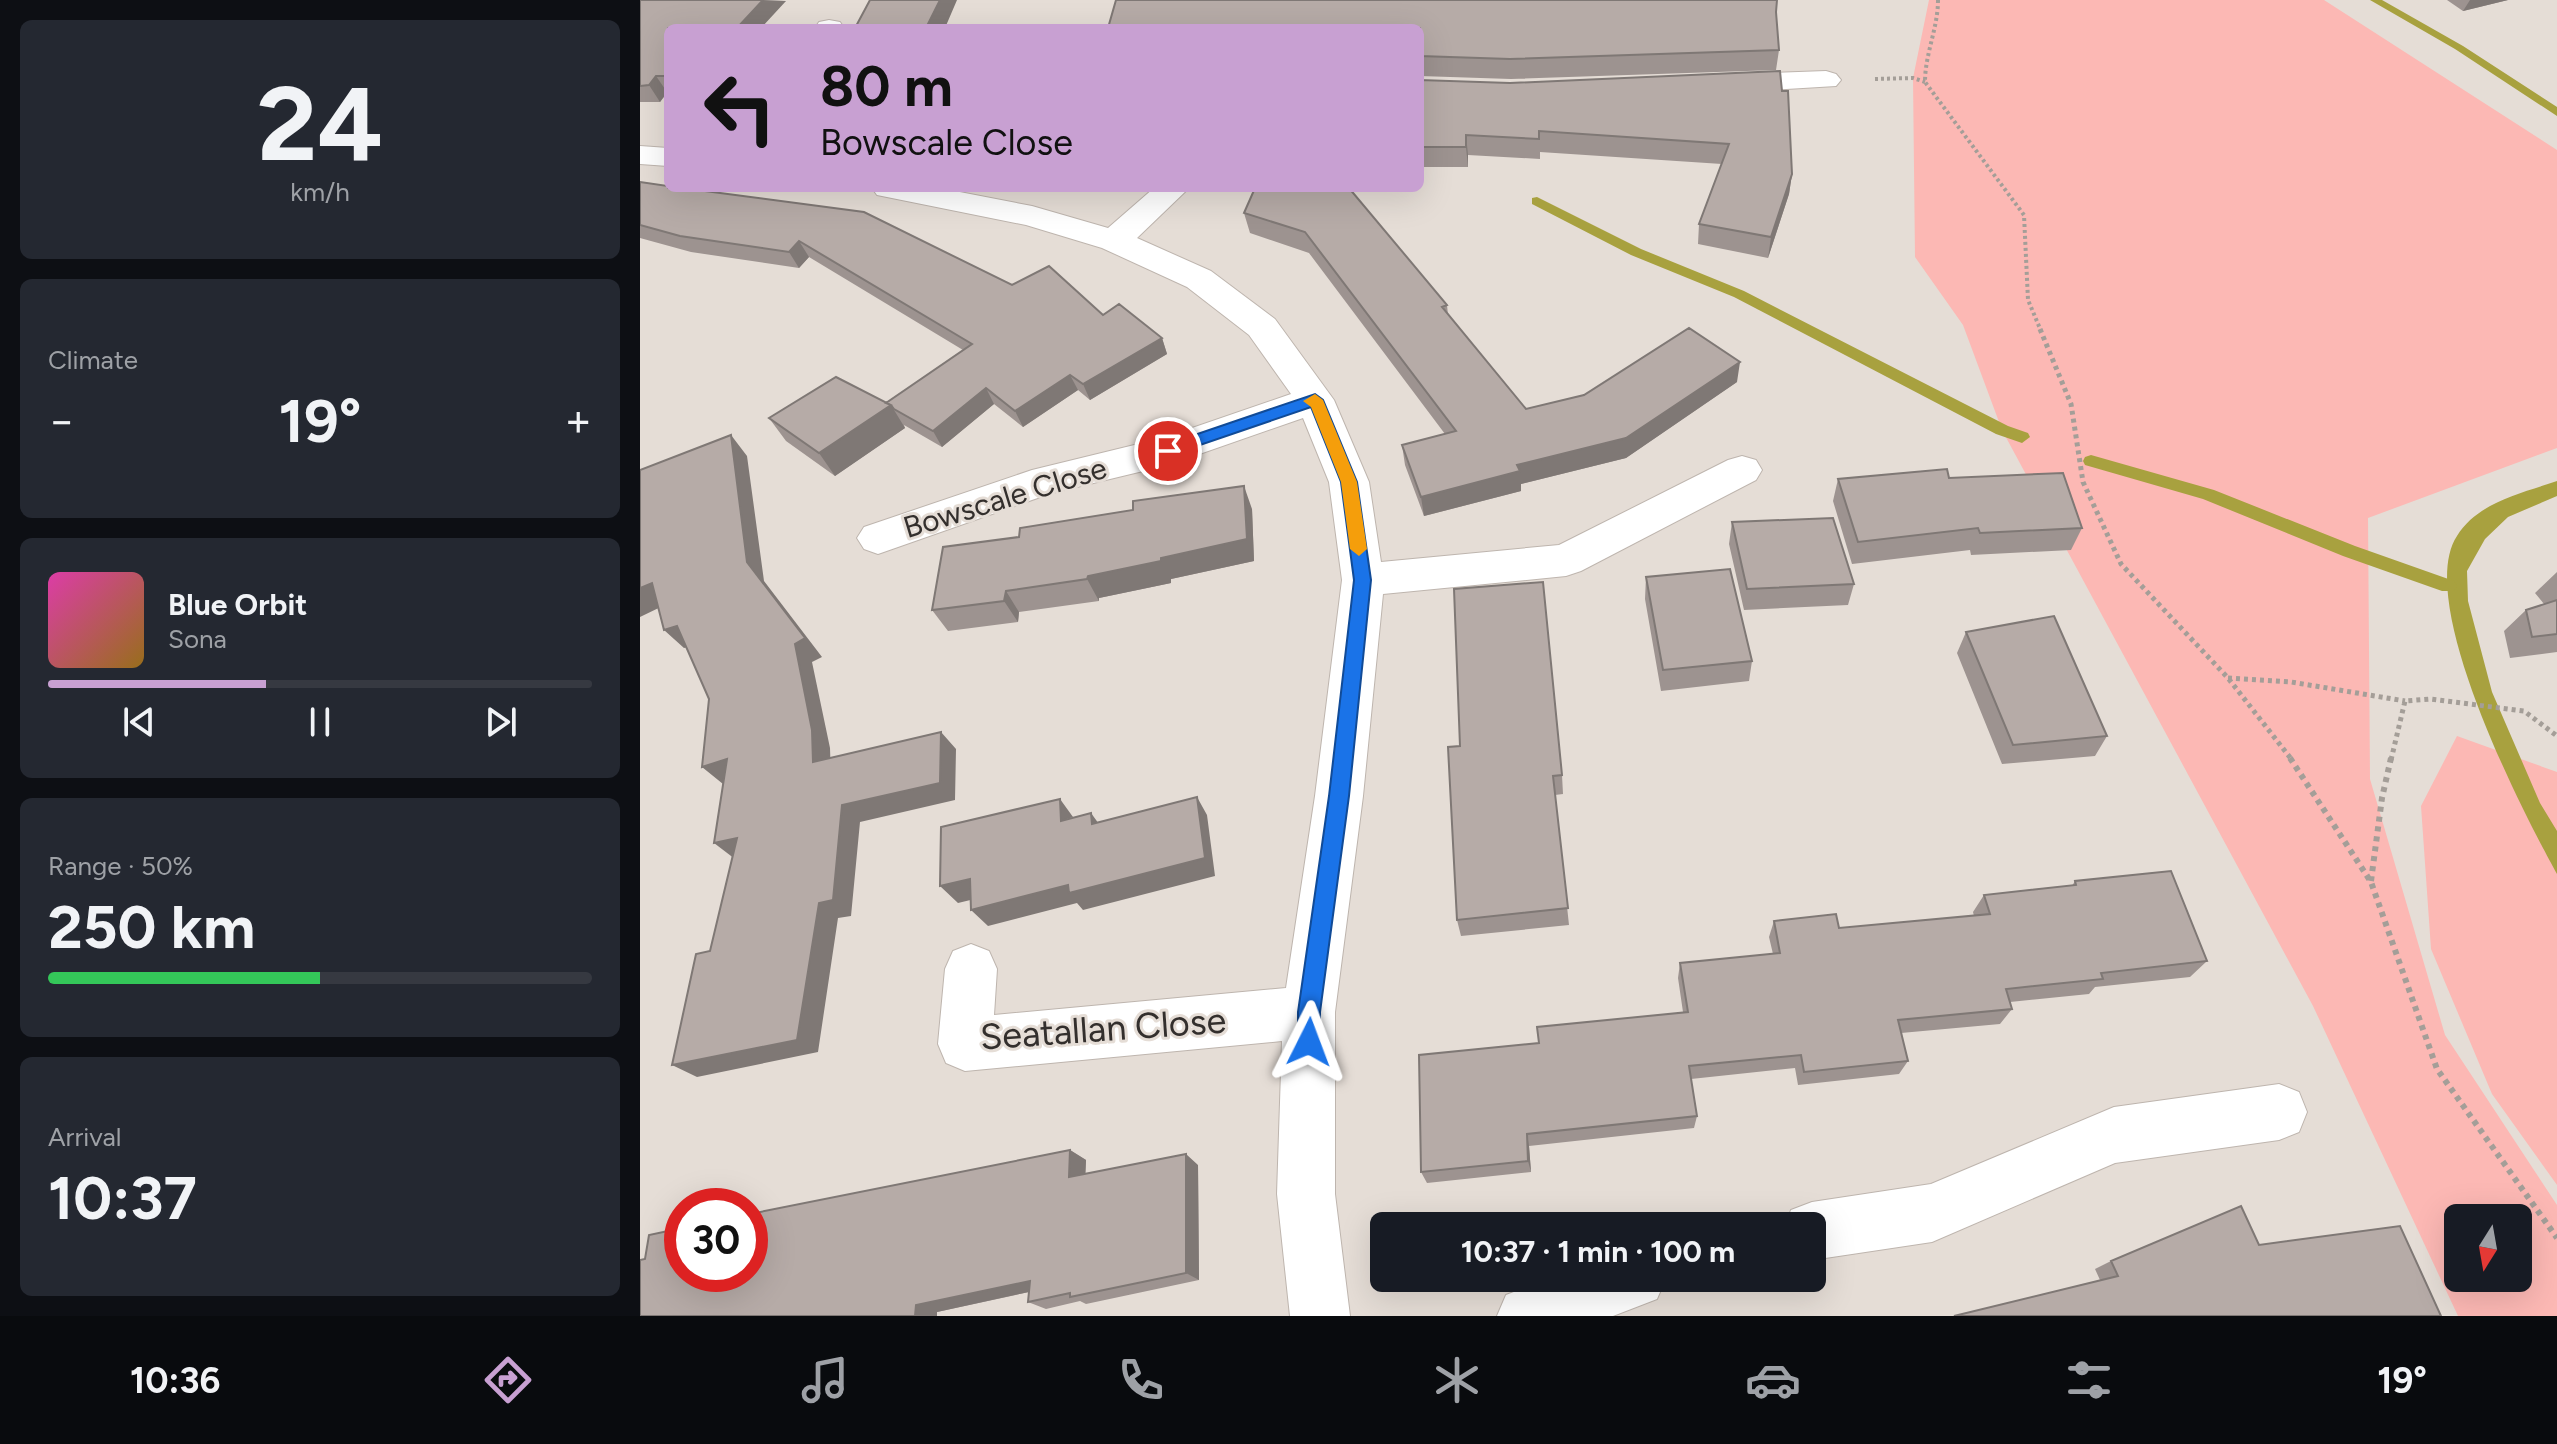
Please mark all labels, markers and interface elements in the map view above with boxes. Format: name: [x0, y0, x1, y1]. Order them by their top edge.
text: 80 m: [820, 53, 953, 120]
icon: left: [688, 56, 792, 160]
text: 24: [257, 61, 383, 186]
text: Bowscale Close: [820, 121, 1073, 164]
text: km/h: [290, 176, 350, 208]
text: Climate: [48, 344, 138, 376]
text: 19°: [279, 385, 361, 457]
text: −: [48, 394, 75, 447]
text: +: [565, 394, 592, 447]
pin: [1134, 417, 1202, 485]
icon: arrive: [1146, 429, 1190, 473]
street label: Bowscale Close: [899, 449, 1111, 546]
text: Blue Orbit: [168, 586, 307, 623]
text: Sona: [168, 623, 227, 655]
icon: previous: [117, 700, 161, 744]
icon: pause: [298, 700, 342, 744]
icon: next: [479, 700, 523, 744]
text: Range · 50%: [48, 850, 193, 882]
text: 250 km: [48, 891, 255, 963]
street label: Seatallan Close: [979, 998, 1227, 1059]
position arrow: [1267, 1000, 1351, 1084]
text: Arrival: [48, 1121, 121, 1153]
text: 10:37: [48, 1162, 197, 1234]
speed limit sign: 30: [664, 1188, 768, 1292]
north arrow: [2444, 1204, 2532, 1292]
map controls: [2444, 1204, 2532, 1292]
text: 10:37 · 1 min · 100 m: [1461, 1233, 1735, 1270]
icon: directions: [480, 1352, 536, 1408]
icon: music: [797, 1352, 853, 1408]
icon: phone: [1113, 1352, 1169, 1408]
icon: climate: [1429, 1352, 1485, 1408]
icon: car: [1745, 1352, 1801, 1408]
icon: filters: [2061, 1352, 2117, 1408]
text: 10:36: [130, 1359, 220, 1402]
text: 19°: [2377, 1359, 2427, 1402]

